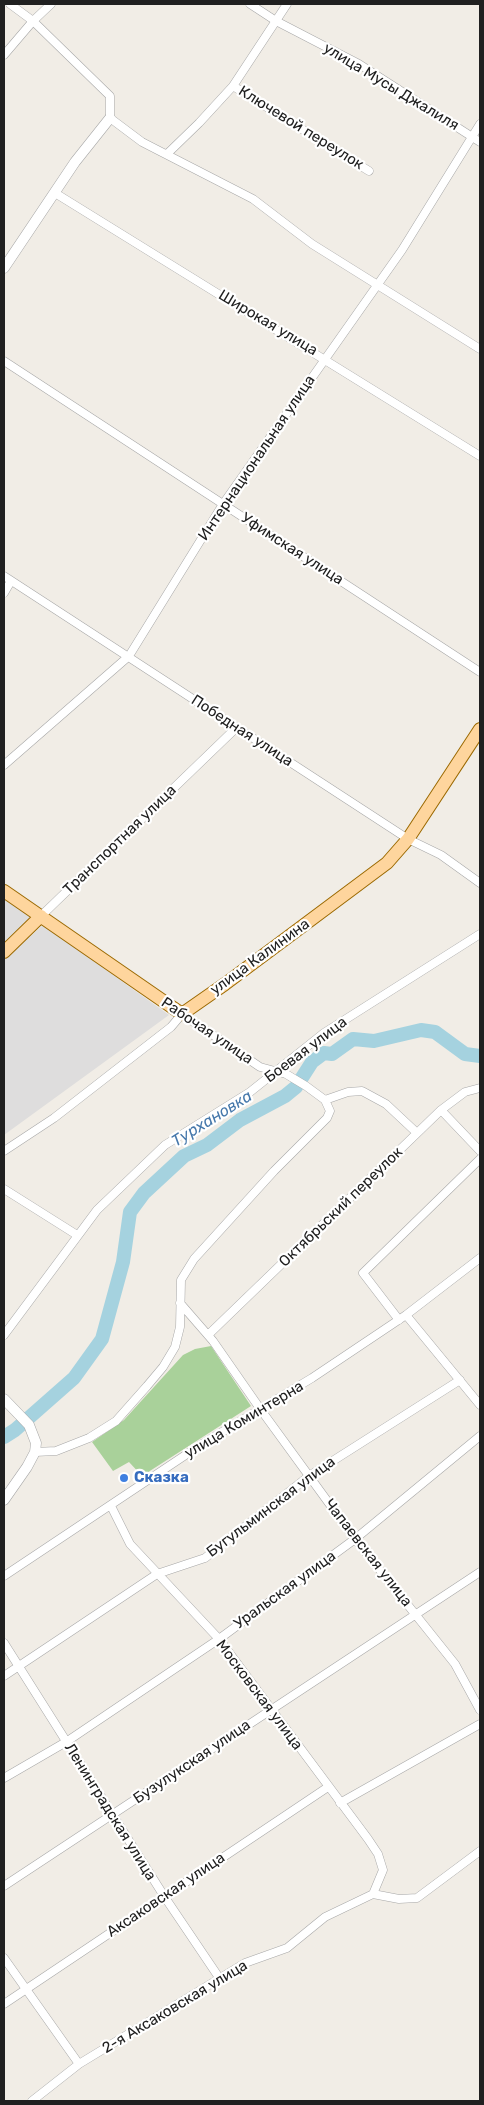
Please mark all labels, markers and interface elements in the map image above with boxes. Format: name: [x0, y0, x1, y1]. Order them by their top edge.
street label: улица Мусы Джалиля: [320, 39, 462, 135]
street label: Ключевой переулок: [235, 82, 367, 174]
street label: Широкая улица: [215, 286, 321, 360]
street label: Интернациональная улица: [195, 372, 319, 544]
street label: Уфимская улица: [237, 509, 347, 589]
street label: Победная улица: [188, 691, 296, 771]
street label: Транспортная улица: [60, 781, 180, 899]
street label: улица Калинина: [207, 915, 313, 999]
street label: Рабочая улица: [158, 994, 256, 1068]
street label: Боевая улица: [261, 1013, 351, 1087]
water label: Турхановка: [168, 1087, 256, 1151]
street label: Октябрьский переулок: [275, 1143, 407, 1271]
street label: улица Коминтерна: [181, 1377, 307, 1463]
street label: Бугульминская улица: [203, 1453, 339, 1561]
place label: Сказка: [134, 1469, 189, 1487]
marker: Сказка: [118, 1472, 130, 1484]
street label: Чапаевская улица: [320, 1496, 416, 1610]
street label: Уральская улица: [231, 1547, 339, 1633]
street label: Московская улица: [212, 1636, 306, 1754]
street label: Бузулукская улица: [130, 1716, 254, 1808]
street label: Ленинградская улица: [60, 1740, 160, 1884]
street label: Аксаковская улица: [104, 1849, 228, 1941]
street label: 2-я Аксаковская улица: [99, 1956, 251, 2058]

